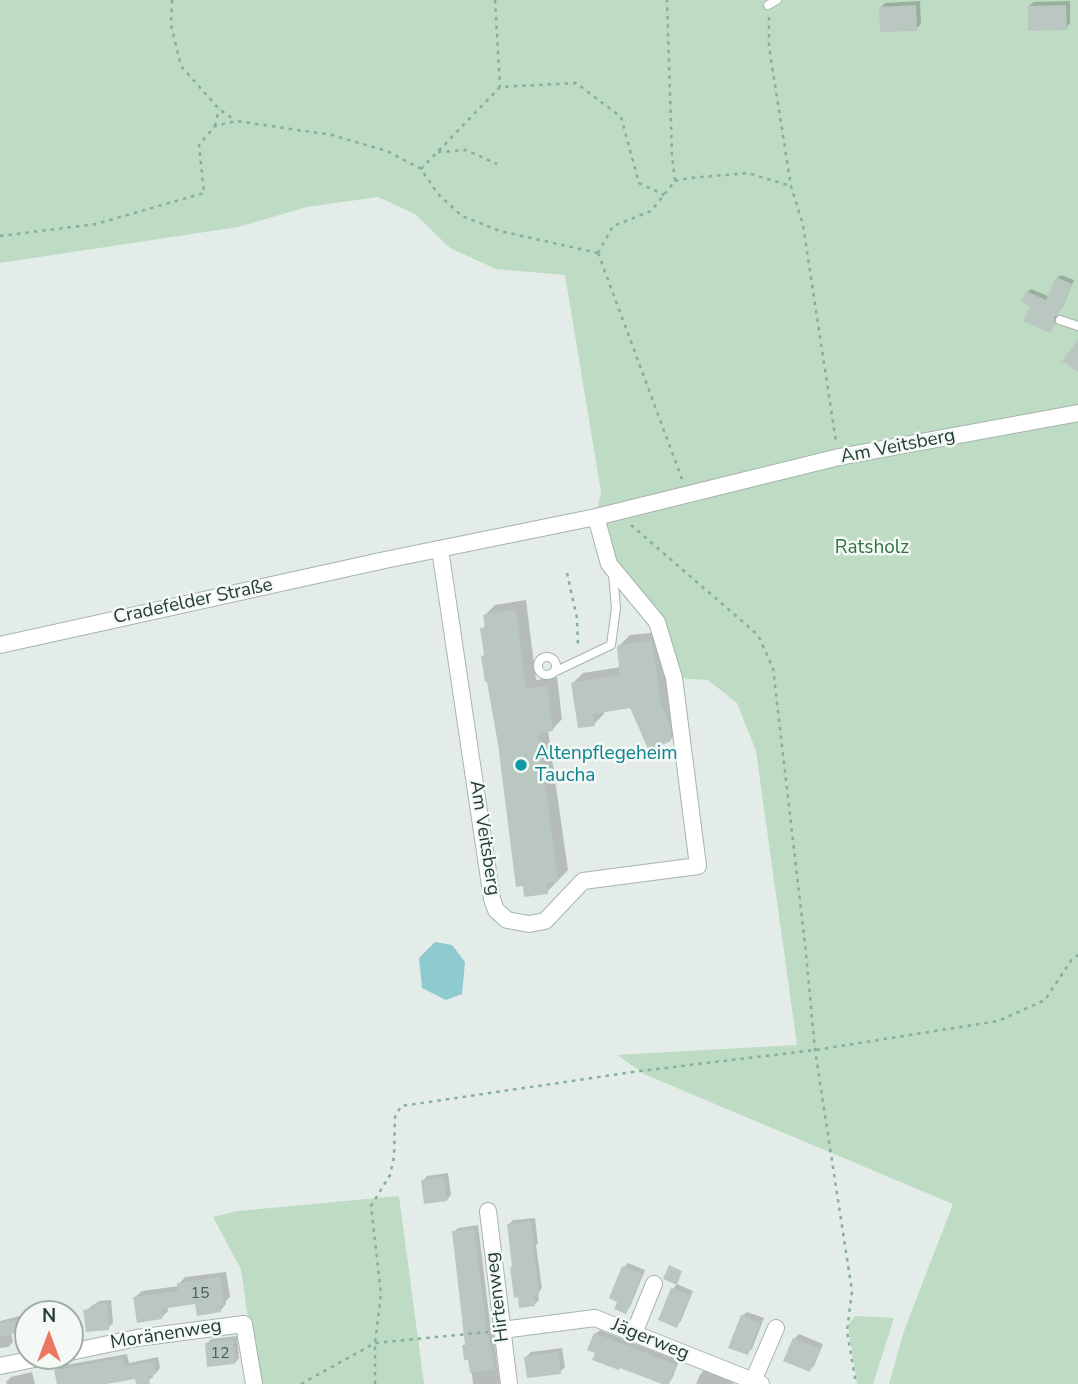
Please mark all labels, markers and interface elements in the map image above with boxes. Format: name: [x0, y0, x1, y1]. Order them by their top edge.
street label: Am Veitsberg: [839, 425, 957, 469]
park label: Ratsholz: [835, 537, 909, 559]
street label: Cradefelder Straße: [111, 574, 275, 630]
place label: Altenpflegeheim Taucha: [535, 743, 678, 787]
marker: Altenpflegeheim Taucha: [513, 757, 529, 773]
street label: Am Veitsberg: [464, 779, 504, 897]
street label: Hirtenweg: [481, 1251, 515, 1343]
house number: 15: [190, 1284, 210, 1304]
north arrow: [14, 1300, 84, 1370]
text: N: [42, 1303, 56, 1329]
street label: Jägerweg: [608, 1314, 692, 1366]
street label: Moränenweg: [109, 1315, 223, 1355]
house number: 12: [210, 1344, 230, 1364]

